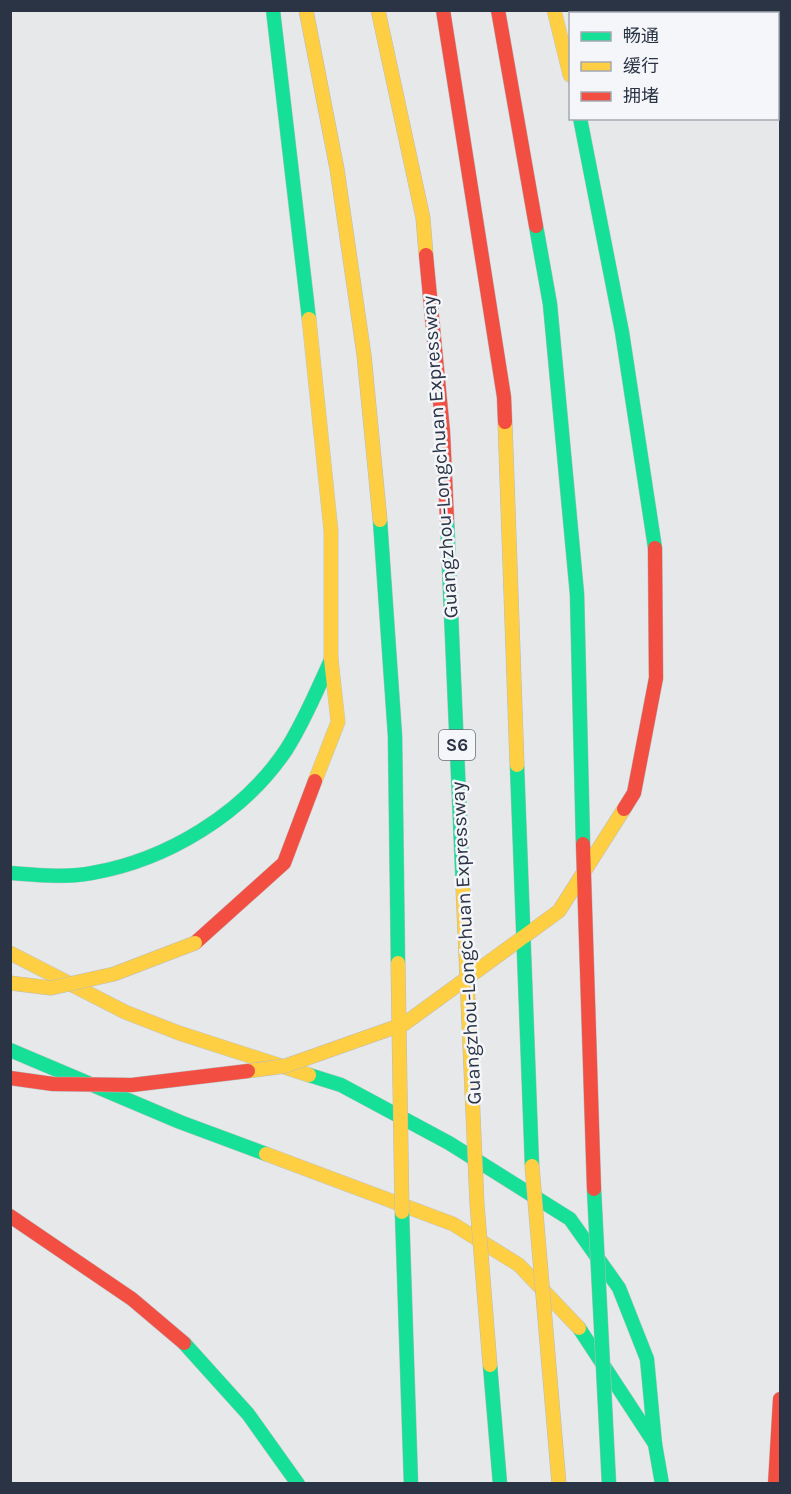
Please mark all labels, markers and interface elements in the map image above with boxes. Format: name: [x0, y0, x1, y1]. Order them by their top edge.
legend: [569, 12, 779, 120]
text: 畅通: [623, 25, 659, 47]
text: 缓行: [623, 55, 659, 77]
text: 拥堵: [623, 85, 659, 107]
street label: Guangzhou-Longchuan Expressway: [417, 295, 463, 619]
road number: S6: [439, 730, 475, 760]
street label: Guangzhou-Longchuan Expressway: [446, 781, 486, 1105]

